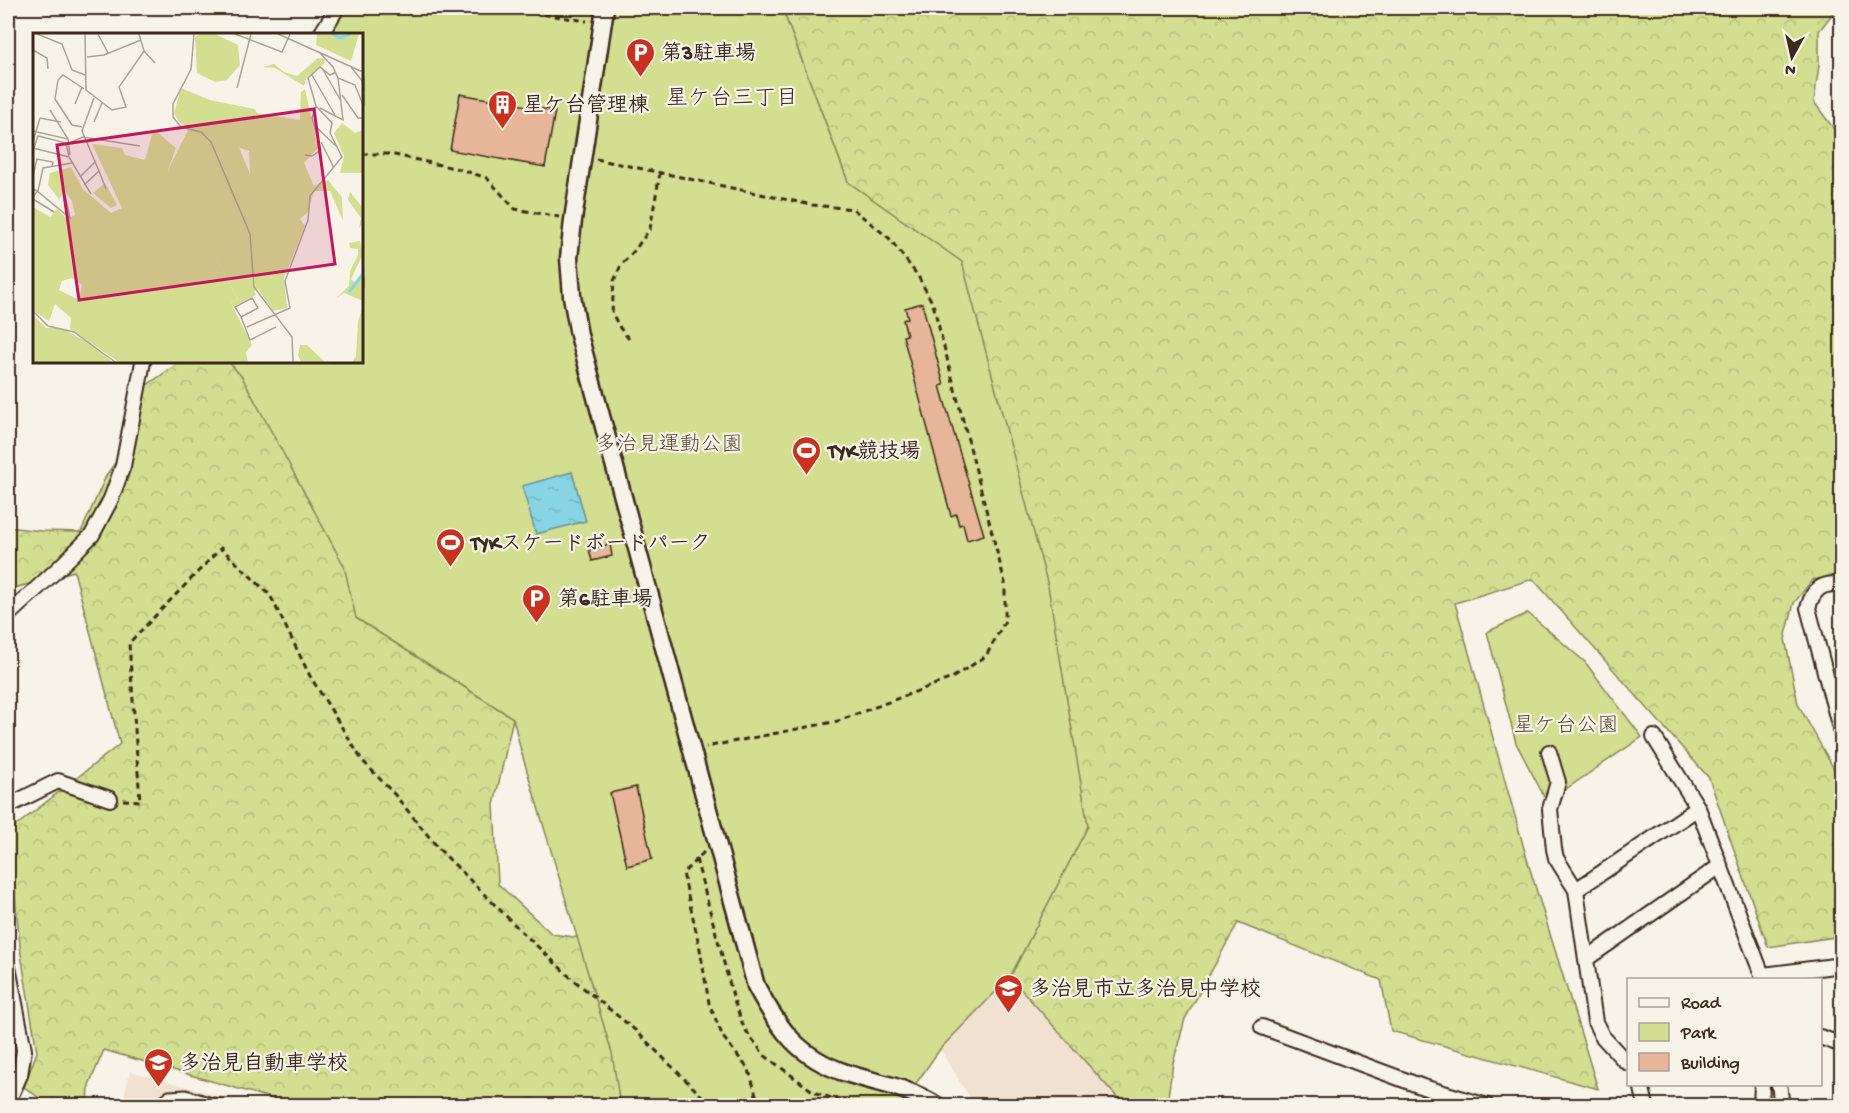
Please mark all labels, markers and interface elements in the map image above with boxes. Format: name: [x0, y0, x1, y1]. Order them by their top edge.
north arrow: [1762, 27, 1822, 87]
inset map: [33, 33, 363, 363]
parking icon: 第3駐車場: [624, 36, 656, 78]
place label: 第3駐車場: [661, 41, 756, 68]
text: N: [1783, 58, 1797, 79]
district label: 星ケ台三丁目: [666, 86, 798, 113]
building icon: 星ケ台管理棟: [486, 88, 518, 130]
place label: 星ケ台管理棟: [523, 93, 649, 120]
park label: 多治見運動公園: [596, 432, 743, 459]
sports icon: TYK競技場: [791, 434, 823, 476]
place label: TYK競技場: [826, 439, 920, 466]
sports icon: TYKスケードボードパーク: [434, 526, 466, 568]
place label: TYKスケードボードパーク: [469, 533, 710, 558]
parking icon: 第6駐車場: [521, 582, 553, 624]
place label: 第6駐車場: [558, 587, 653, 614]
park label: 星ケ台公園: [1514, 714, 1619, 740]
school or university icon: 多治見市立多治見中学校: [993, 972, 1025, 1014]
place label: 多治見市立多治見中学校: [1030, 977, 1261, 1004]
legend: [1627, 978, 1822, 1086]
text: Road: [1681, 994, 1722, 1015]
text: Park: [1680, 1024, 1717, 1045]
school or university icon: 多治見自動車学校: [143, 1046, 175, 1088]
place label: 多治見自動車学校: [180, 1051, 348, 1078]
text: Building: [1680, 1054, 1740, 1075]

